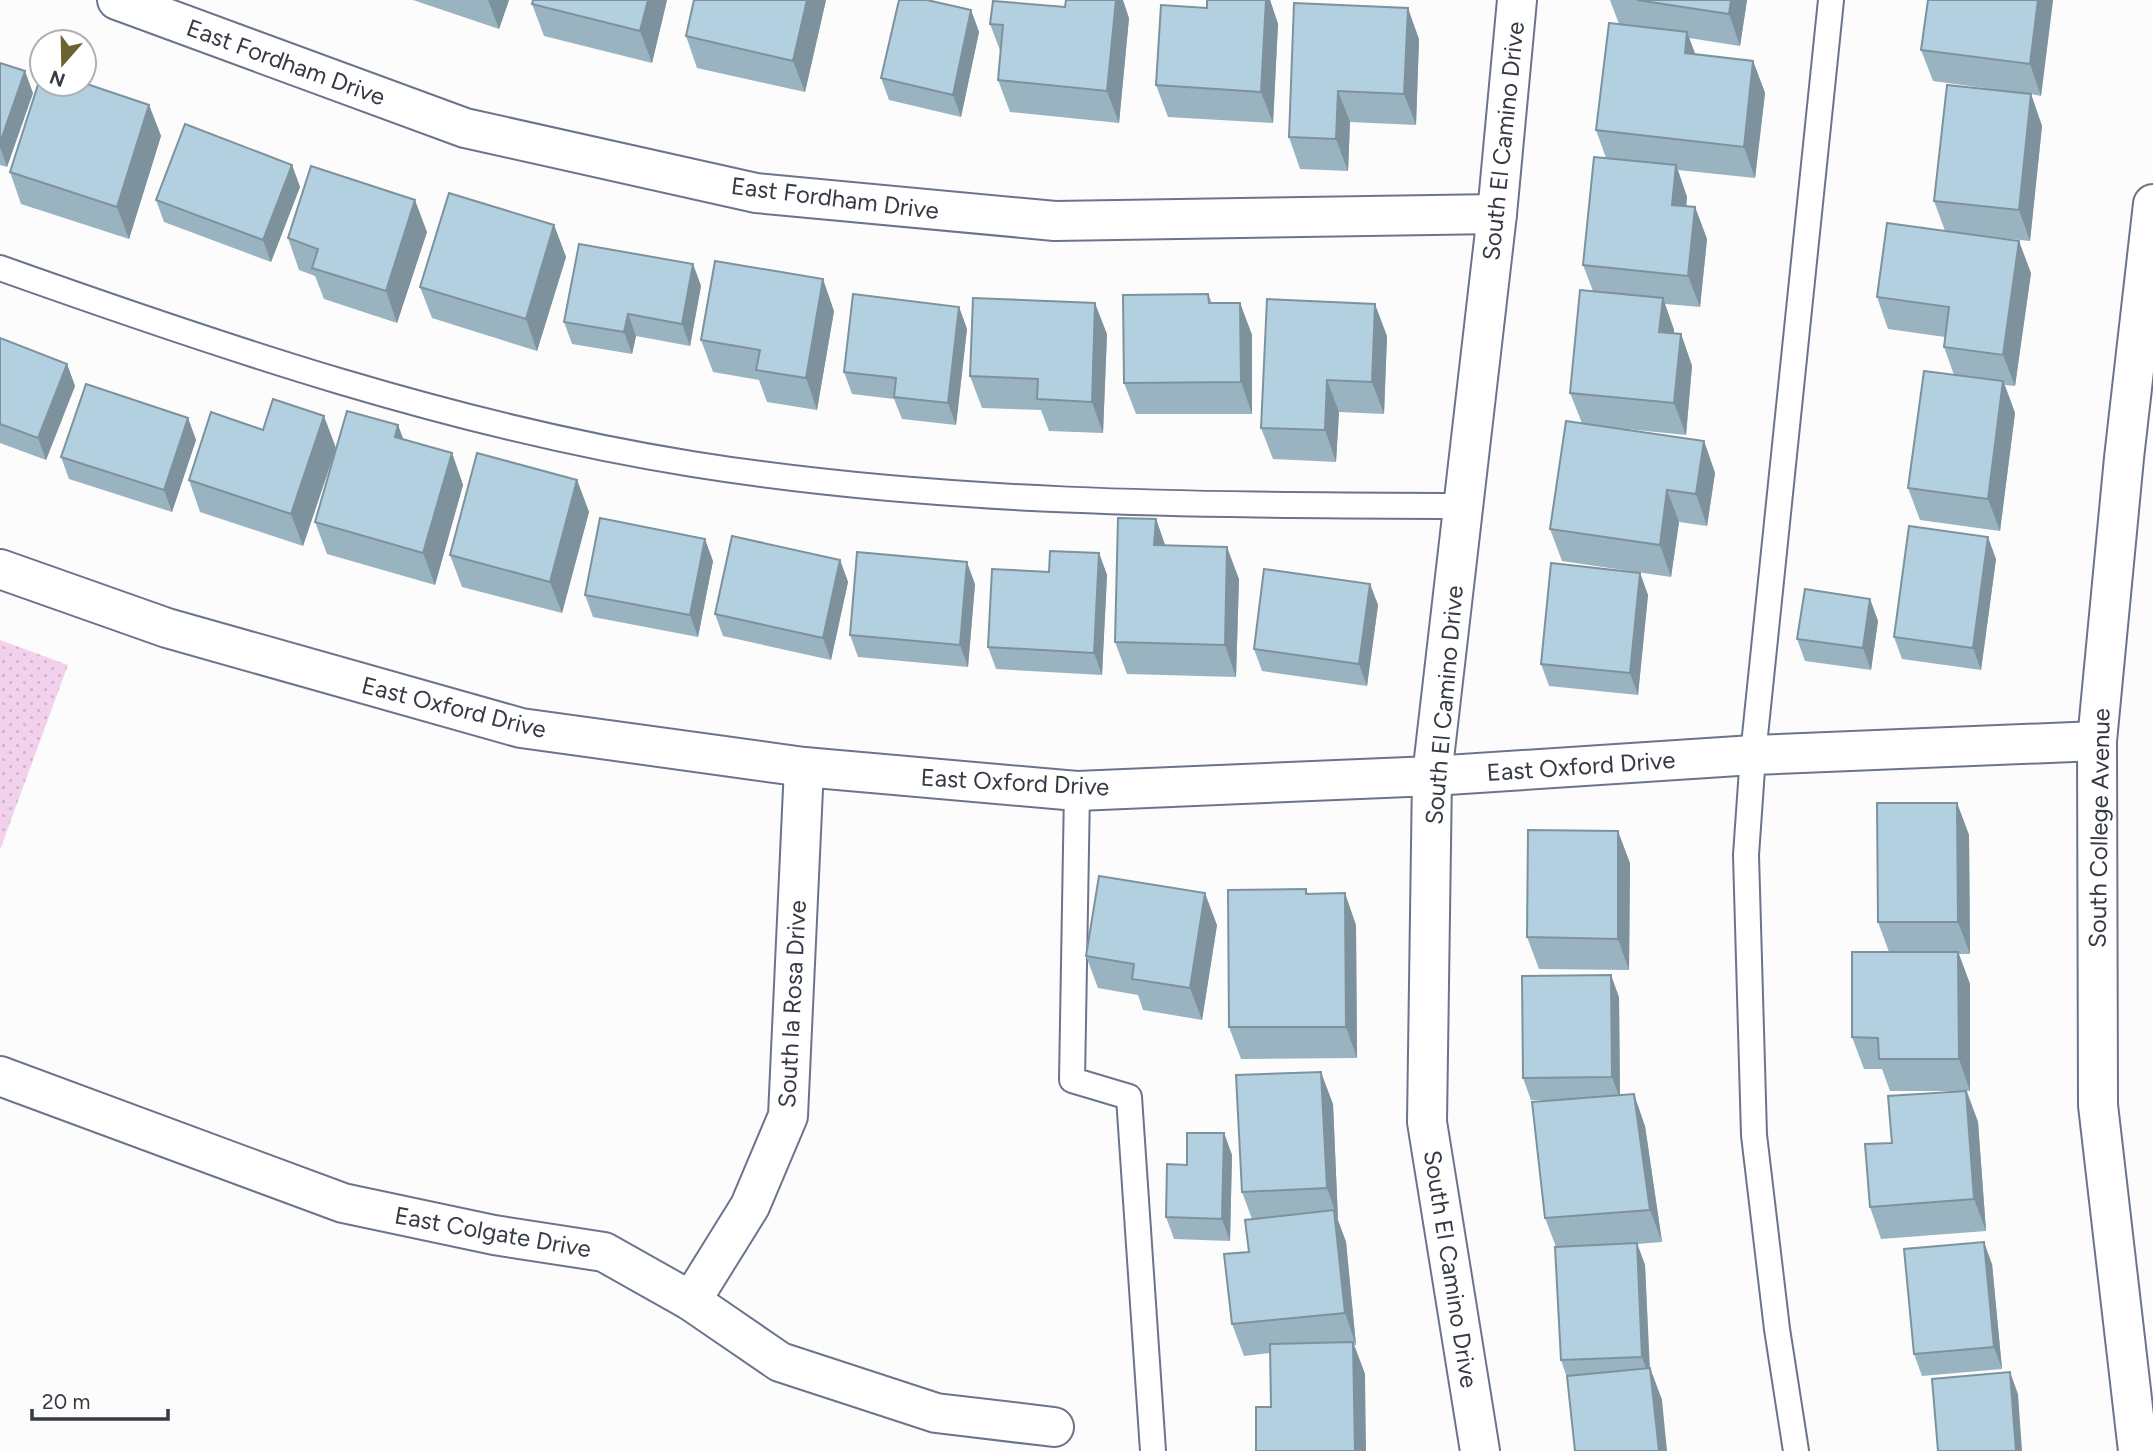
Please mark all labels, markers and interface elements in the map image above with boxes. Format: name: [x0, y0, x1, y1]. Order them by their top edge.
street label: East Fordham Drive: [183, 13, 389, 111]
street label: South El Camino Drive: [1476, 20, 1530, 262]
north arrow: [28, 28, 98, 98]
text: N: [47, 65, 68, 92]
street label: East Fordham Drive: [729, 171, 941, 225]
street label: South El Camino Drive: [1419, 584, 1469, 826]
street label: East Oxford Drive: [359, 670, 549, 744]
street label: South College Avenue: [2082, 708, 2116, 948]
street label: East Oxford Drive: [1486, 745, 1676, 787]
street label: East Oxford Drive: [920, 763, 1110, 801]
street label: South la Rosa Drive: [772, 900, 812, 1108]
street label: South El Camino Drive: [1418, 1148, 1484, 1390]
street label: East Colgate Drive: [392, 1200, 594, 1264]
scale bar: [32, 1378, 168, 1422]
text: 20 m: [42, 1389, 90, 1414]

